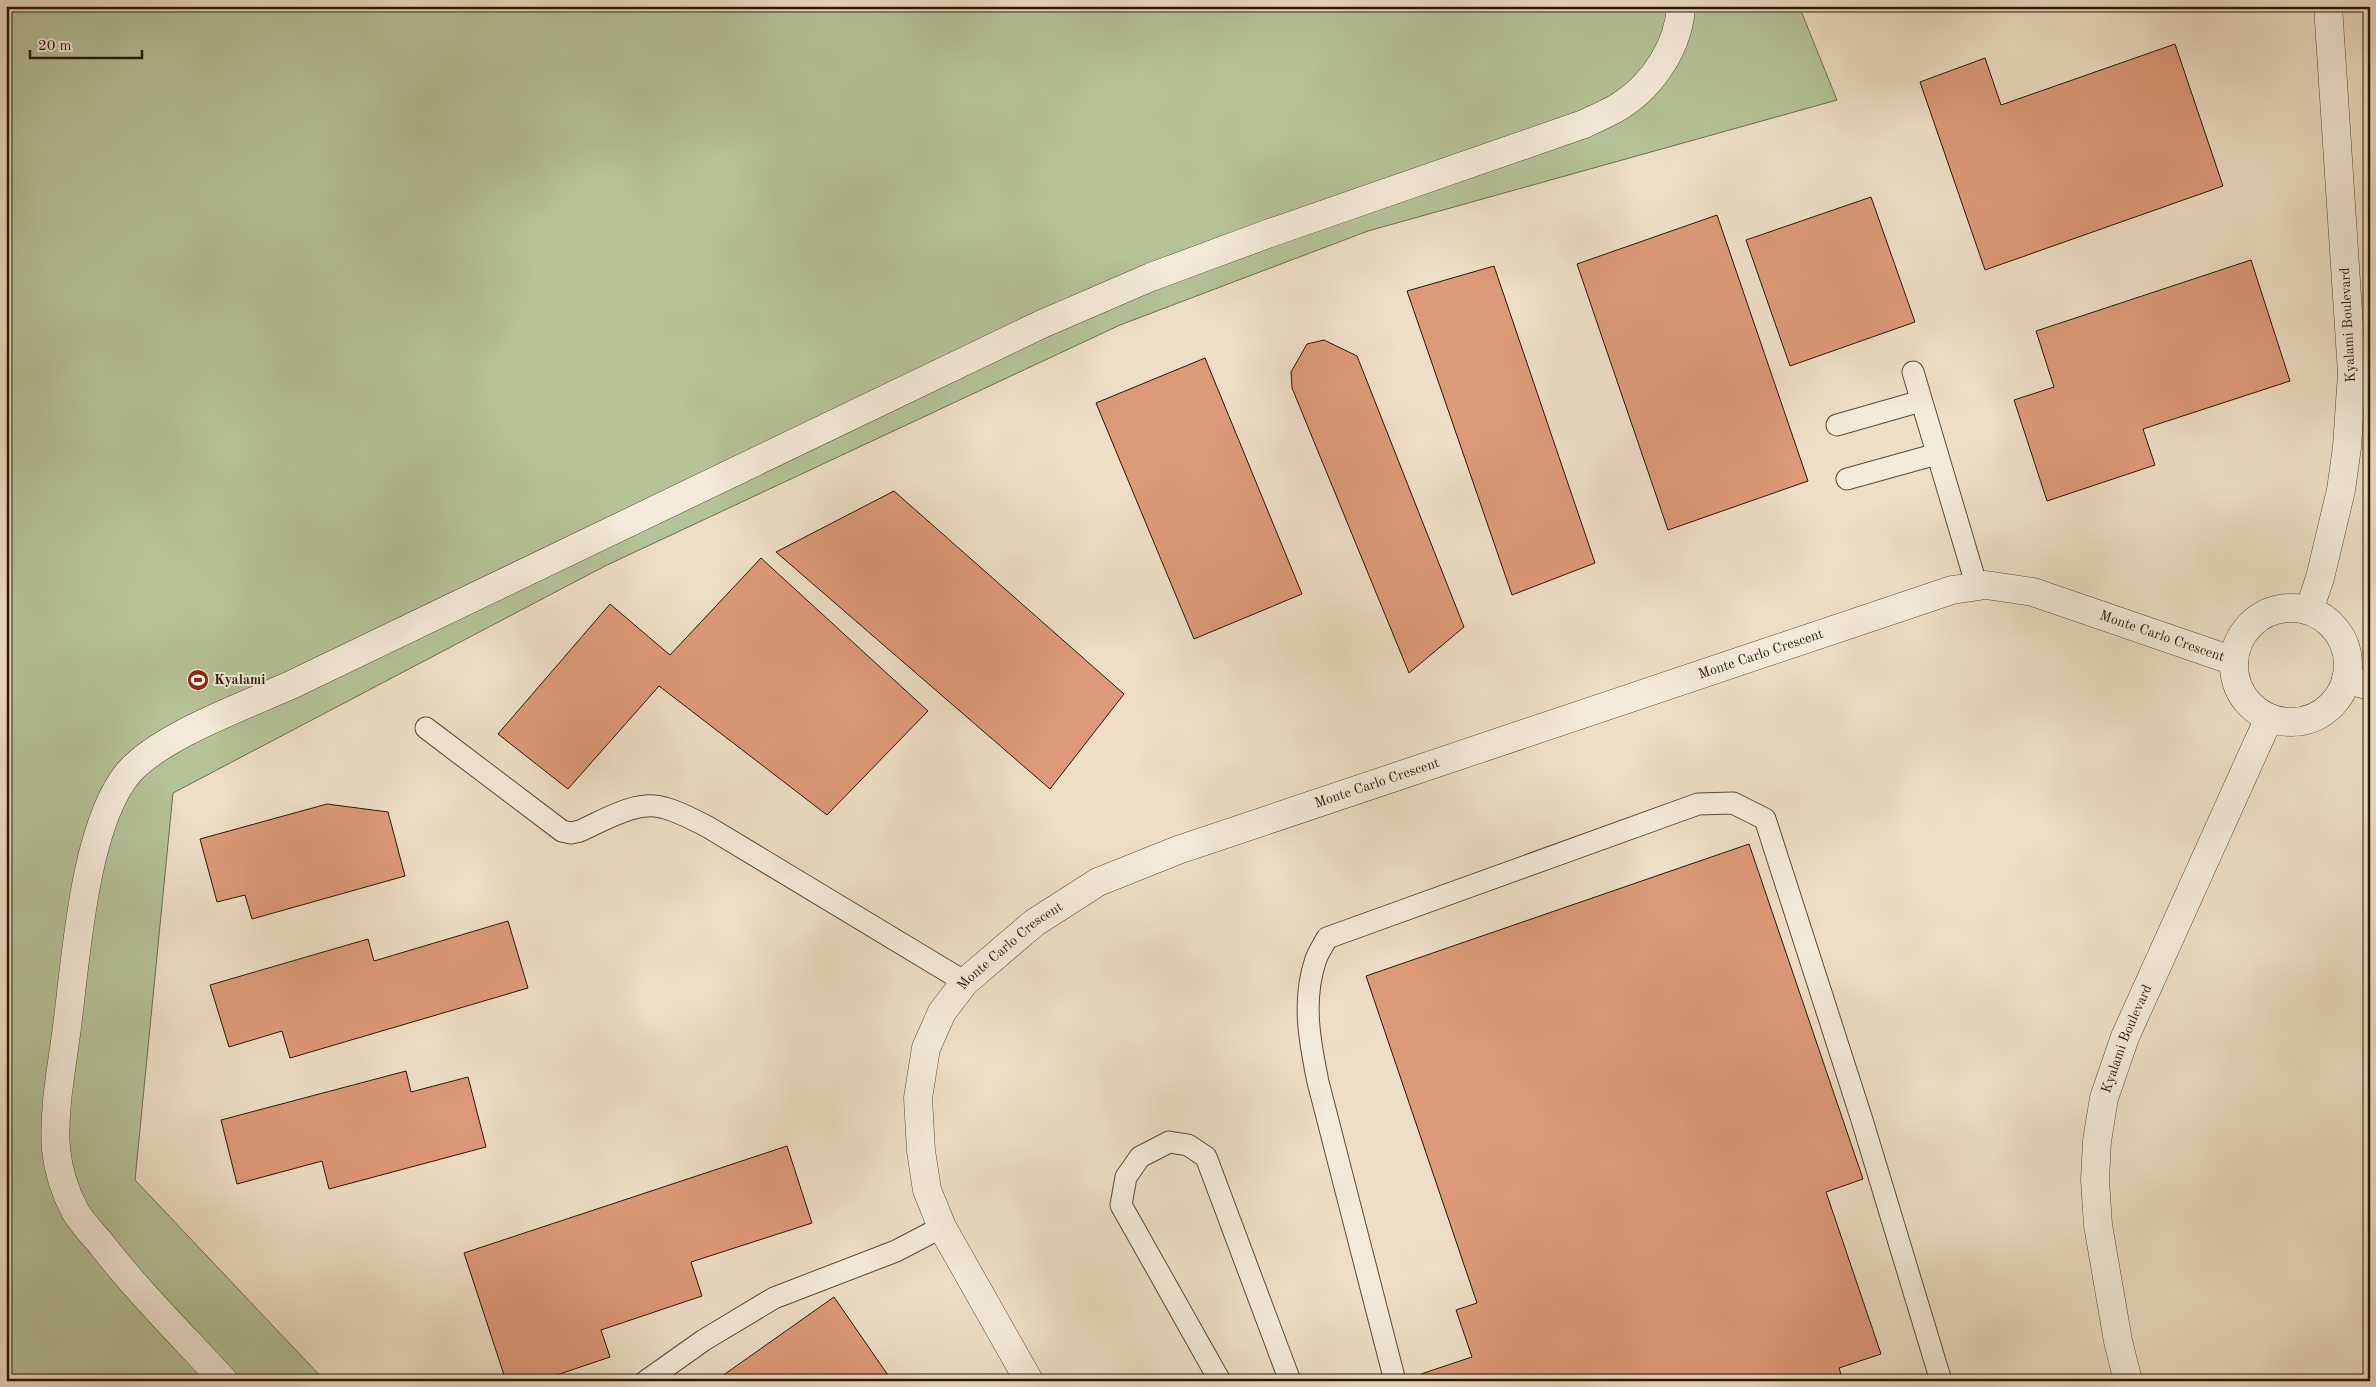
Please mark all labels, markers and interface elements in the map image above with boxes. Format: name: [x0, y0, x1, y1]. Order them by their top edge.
scale bar: [30, 28, 142, 60]
text: 20 m: [38, 39, 72, 54]
street label: Kyalami Boulevard: [2338, 267, 2358, 383]
street label: Monte Carlo Crescent: [2098, 608, 2226, 664]
street label: Monte Carlo Crescent: [1697, 627, 1825, 682]
sports icon: Kyalami: [186, 668, 210, 692]
place label: Kyalami: [214, 673, 265, 687]
street label: Monte Carlo Crescent: [1313, 756, 1441, 811]
street label: Monte Carlo Crescent: [955, 900, 1065, 992]
street label: Kyalami Boulevard: [2099, 983, 2155, 1095]

